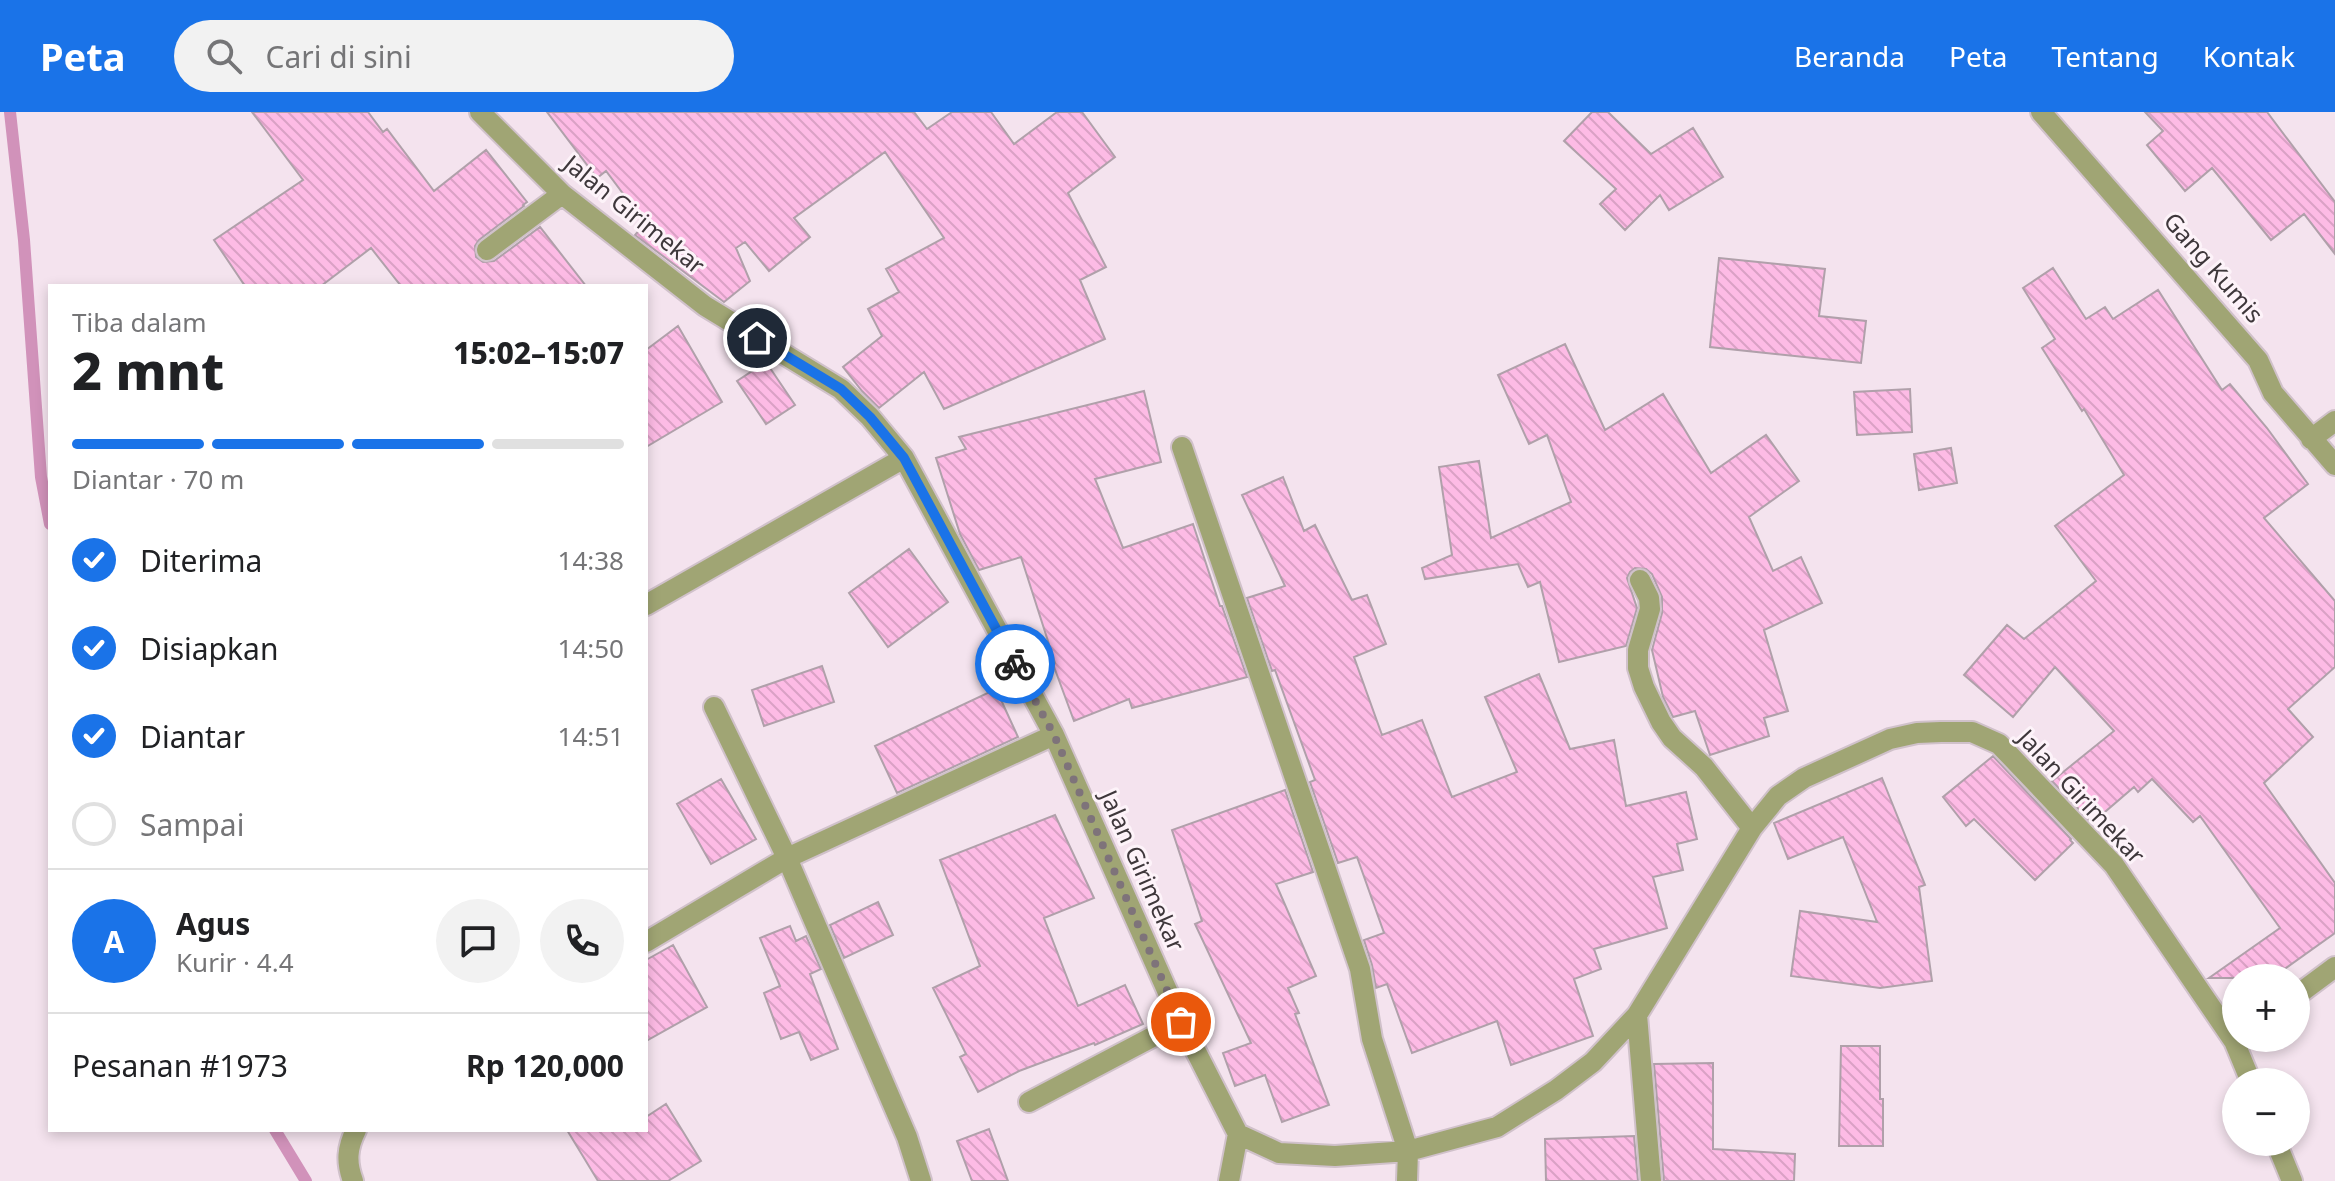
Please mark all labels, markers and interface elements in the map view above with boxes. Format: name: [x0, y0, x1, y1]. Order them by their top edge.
search box: [174, 20, 734, 92]
text: Peta: [40, 30, 126, 82]
icon: search: [202, 34, 246, 78]
text: Cari di sini: [266, 36, 412, 77]
text: Beranda: [1794, 37, 1905, 75]
text: Peta: [1949, 37, 2008, 75]
text: Tentang: [2052, 37, 2159, 75]
text: Kontak: [2203, 37, 2295, 75]
street label: Jalan Girimekar: [556, 145, 712, 281]
street label: Gang Kumis: [2157, 205, 2271, 329]
text: Tiba dalam: [72, 304, 207, 340]
pin: [723, 304, 791, 372]
icon: home: [735, 316, 779, 360]
text: 15:02–15:07: [453, 332, 624, 373]
text: 2 mnt: [72, 334, 224, 405]
text: Diantar · 70 m: [72, 461, 244, 497]
icon: check: [72, 538, 116, 582]
text: Diterima: [140, 540, 262, 581]
text: 14:38: [558, 542, 624, 578]
courier: [975, 624, 1055, 704]
icon: check: [72, 626, 116, 670]
text: Disiapkan: [140, 628, 278, 669]
text: 14:50: [558, 630, 624, 666]
icon: bike: [993, 642, 1037, 686]
icon: check: [72, 714, 116, 758]
text: Diantar: [140, 716, 245, 757]
text: 14:51: [558, 718, 624, 754]
street label: Jalan Girimekar: [2010, 720, 2153, 870]
street label: Jalan Girimekar: [1092, 783, 1194, 956]
text: Sampai: [140, 804, 244, 845]
button: chat: [436, 899, 520, 983]
button: phone: [540, 899, 624, 983]
text: Agus: [176, 903, 250, 944]
text: A: [104, 921, 124, 962]
text: Kurir · 4.4: [176, 944, 294, 980]
map controls: [2222, 964, 2310, 1156]
button: +: [2222, 964, 2310, 1052]
pin: [1147, 988, 1215, 1056]
icon: bag: [1159, 1000, 1203, 1044]
text: Pesanan #1973: [72, 1045, 288, 1086]
text: Rp 120,000: [466, 1045, 624, 1086]
button: −: [2222, 1068, 2310, 1156]

